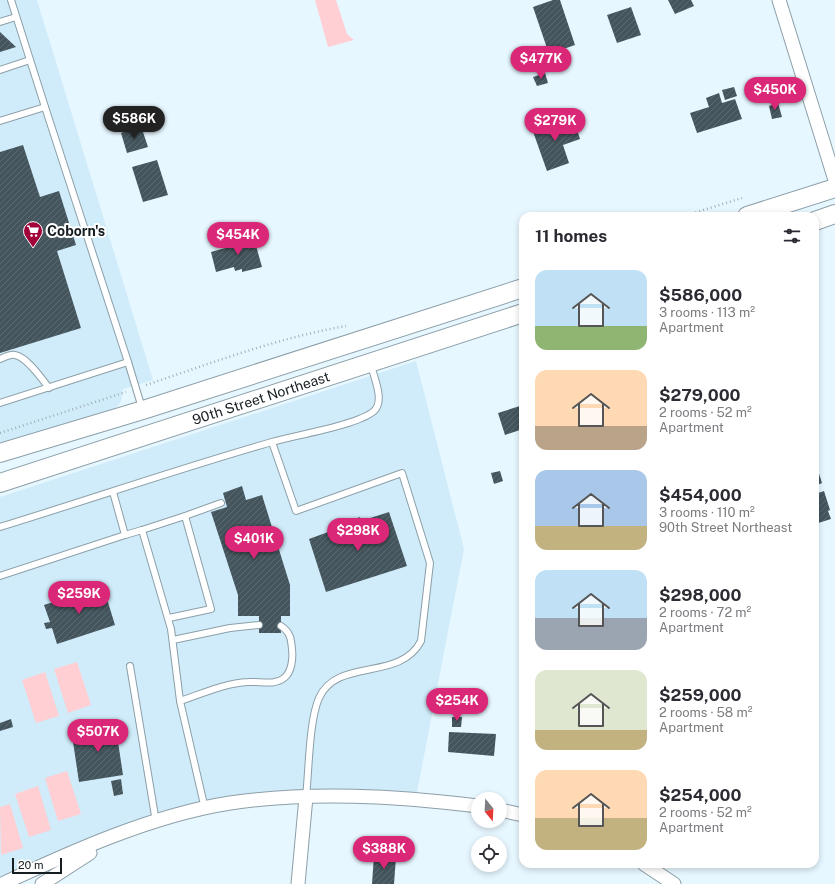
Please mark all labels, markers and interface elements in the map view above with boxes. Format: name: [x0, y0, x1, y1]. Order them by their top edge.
pin: $477K: [513, 46, 569, 80]
text: $477K: [519, 51, 563, 66]
pin: $450K: [747, 77, 803, 111]
text: $450K: [753, 82, 797, 97]
pin: $586K: [106, 106, 162, 140]
pin: $279K: [527, 108, 583, 142]
text: $586K: [112, 111, 156, 126]
text: $279K: [533, 113, 577, 128]
supermarket icon: Coborn's: [22, 220, 44, 248]
pin: $454K: [210, 222, 266, 256]
place label: Coborn's: [47, 223, 105, 239]
icon: filters: [781, 225, 803, 247]
text: 11 homes: [535, 226, 607, 246]
text: $454K: [216, 227, 260, 242]
text: $586,000: [659, 285, 742, 305]
icon: home: [567, 286, 615, 334]
text: 3 rooms · 113 m²: [659, 305, 755, 320]
text: Apartment: [659, 320, 724, 335]
street label: 90th Street Northeast: [190, 368, 332, 428]
text: $279,000: [659, 385, 741, 405]
icon: home: [567, 386, 615, 434]
text: 2 rooms · 52 m²: [659, 405, 752, 420]
text: Apartment: [659, 420, 724, 435]
text: $454,000: [659, 485, 742, 505]
icon: home: [567, 486, 615, 534]
text: 3 rooms · 110 m²: [659, 505, 755, 520]
pin: $298K: [330, 518, 386, 552]
text: 90th Street Northeast: [659, 520, 792, 535]
text: $298K: [336, 523, 380, 538]
pin: $401K: [226, 526, 282, 560]
text: $401K: [234, 531, 274, 546]
pin: $259K: [51, 581, 107, 615]
text: $298,000: [659, 585, 741, 605]
text: $259K: [57, 586, 101, 601]
icon: home: [567, 586, 615, 634]
text: 2 rooms · 72 m²: [659, 605, 751, 620]
text: Apartment: [659, 620, 724, 635]
text: $259,000: [659, 685, 742, 705]
icon: home: [567, 686, 615, 734]
pin: $254K: [429, 688, 485, 722]
text: $254K: [435, 693, 479, 708]
text: 2 rooms · 58 m²: [659, 705, 752, 720]
pin: $507K: [70, 719, 126, 753]
text: Apartment: [659, 720, 724, 735]
text: $507K: [76, 724, 120, 739]
text: $254,000: [659, 785, 741, 805]
icon: home: [567, 786, 615, 834]
north arrow: [471, 792, 507, 828]
map controls: [471, 792, 507, 872]
text: 2 rooms · 52 m²: [659, 805, 752, 820]
text: Apartment: [659, 820, 724, 835]
pin: $388K: [356, 836, 412, 870]
button: locate: [471, 836, 507, 872]
text: $388K: [362, 841, 406, 856]
scale bar: [12, 856, 62, 875]
text: 20 m: [18, 859, 43, 871]

